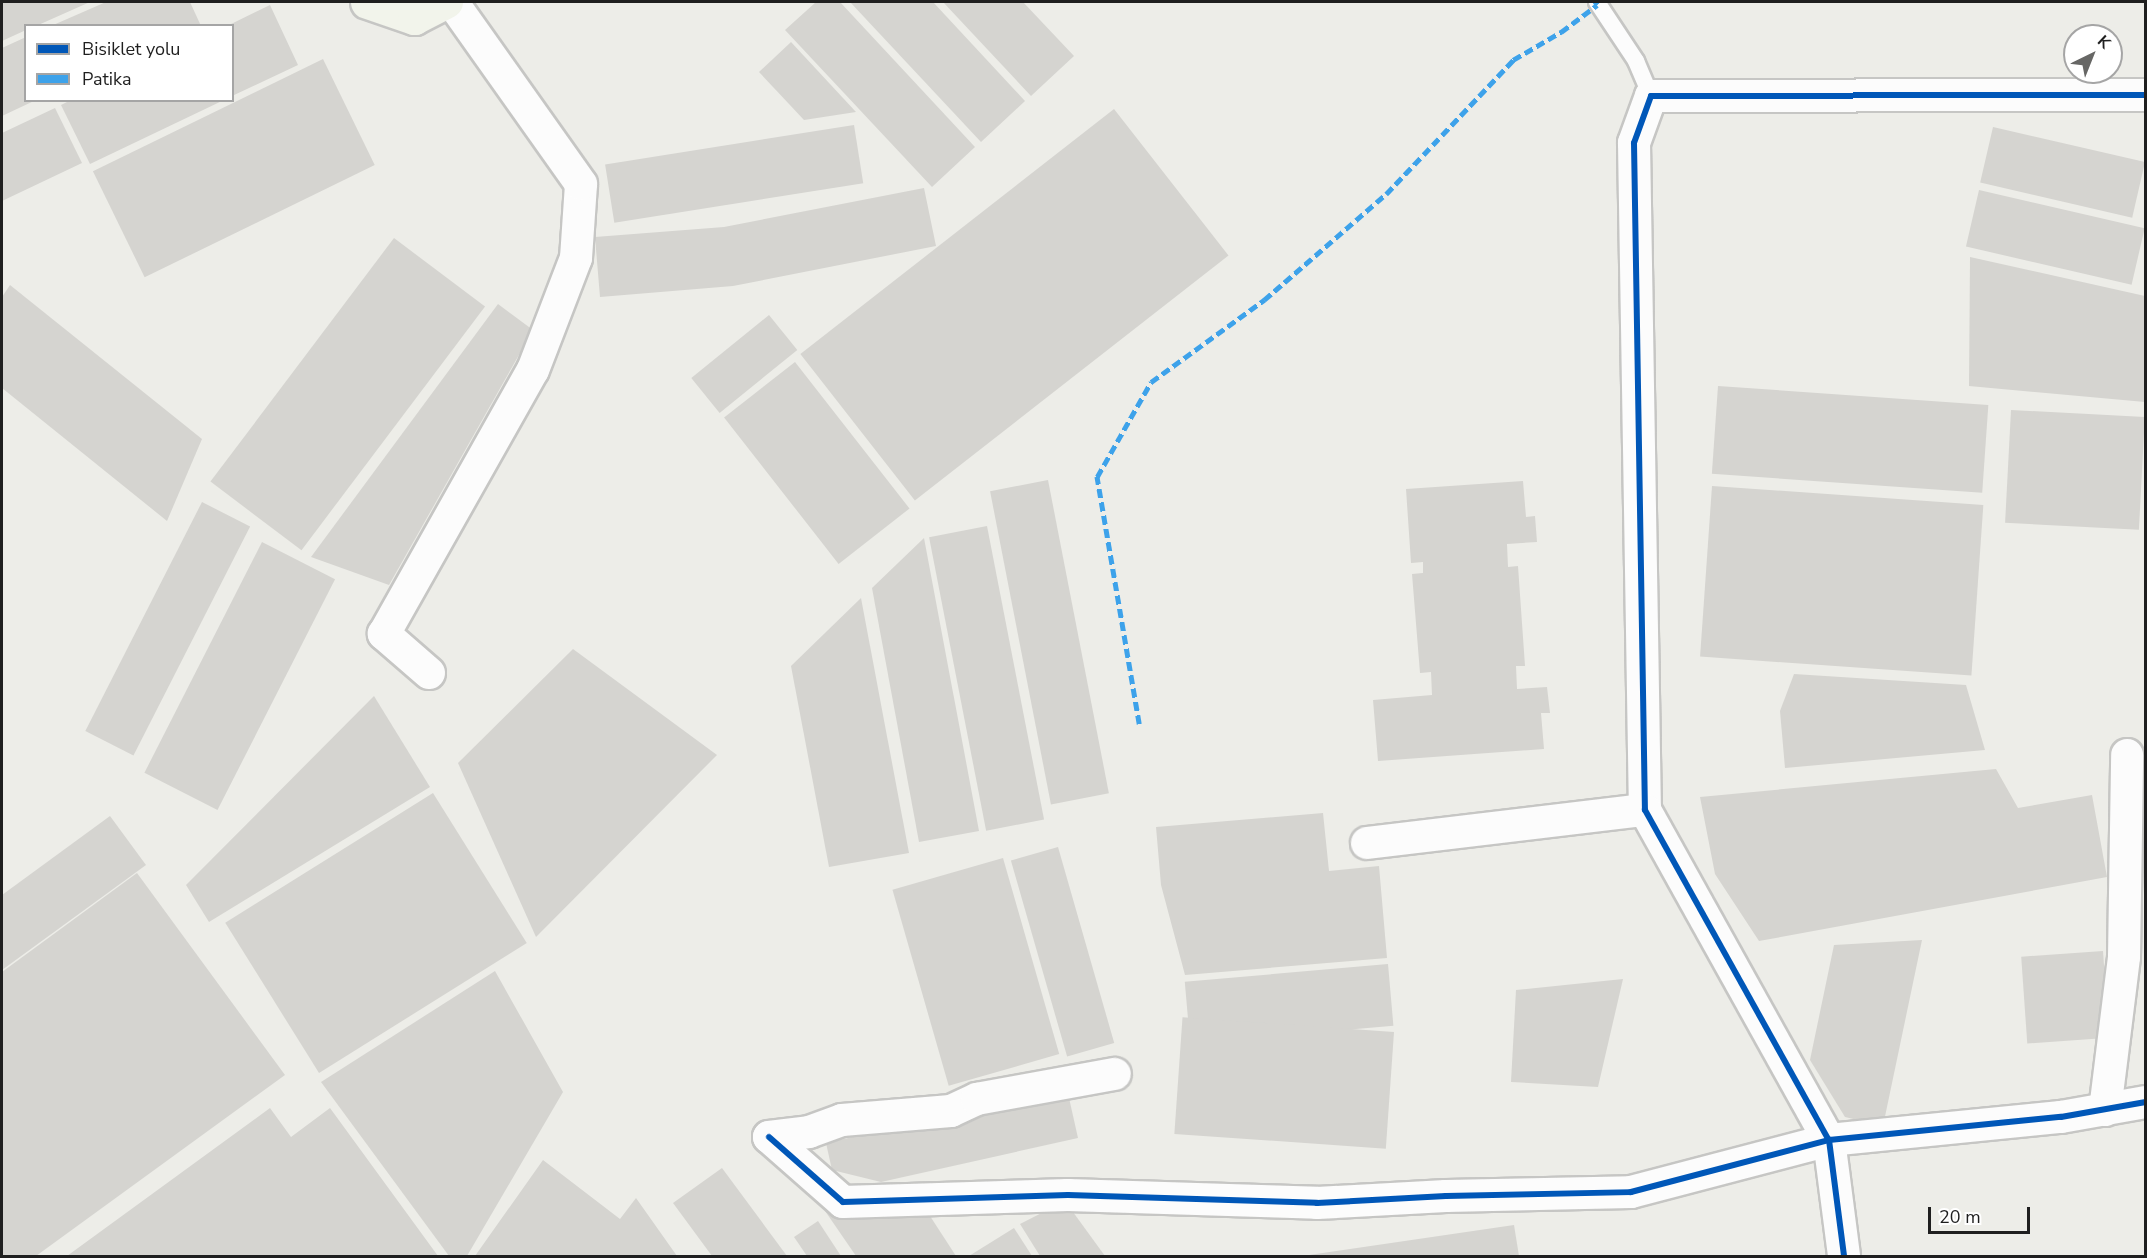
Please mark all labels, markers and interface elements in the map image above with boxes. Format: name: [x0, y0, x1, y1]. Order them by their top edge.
legend: [24, 24, 234, 102]
north arrow: [2063, 24, 2123, 84]
text: K: [2093, 31, 2115, 54]
text: Bisiklet yolu: [82, 37, 180, 61]
text: Patika: [82, 67, 131, 91]
scale bar: [1931, 1195, 2033, 1233]
text: 20 m: [1939, 1205, 1981, 1229]

